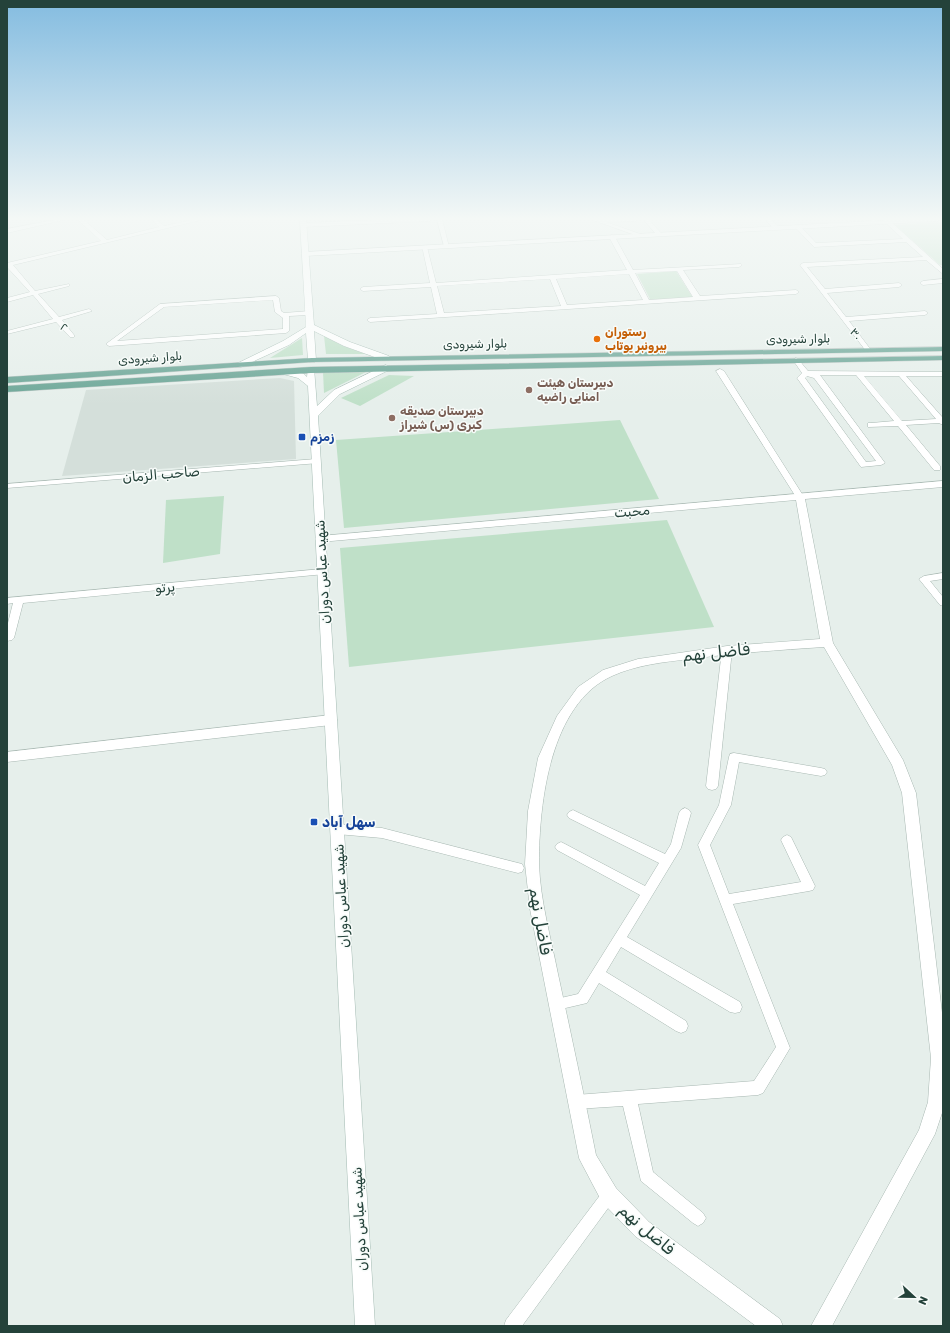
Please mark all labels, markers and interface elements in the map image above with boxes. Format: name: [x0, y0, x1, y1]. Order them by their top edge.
street label: ۲: [57, 320, 71, 334]
place label: رستوران بیرونبر یوتاب: [605, 325, 667, 353]
street label: ۳۰: [847, 325, 865, 343]
street label: بلوار شیرودی: [766, 331, 830, 348]
marker: رستوران بیرونبر یوتاب: [592, 334, 602, 344]
street label: بلوار شیرودی: [443, 336, 507, 353]
street label: بلوار شیرودی: [117, 349, 183, 368]
place label: دبیرستان هیئت امنایی راضیه: [537, 376, 613, 404]
marker: دبیرستان هیئت امنایی راضیه: [524, 385, 534, 395]
place label: دبیرستان صدیقه کبری (س) شیراز: [399, 404, 484, 432]
marker: دبیرستان صدیقه کبری (س) شیراز: [387, 413, 397, 423]
place label: زمزم: [310, 430, 334, 446]
marker: زمزم: [297, 432, 307, 442]
street label: صاحب الزمان: [122, 463, 201, 486]
street label: محبت: [613, 501, 651, 522]
street label: شهید عباس دوران: [311, 520, 334, 624]
street label: پرتو: [154, 578, 176, 598]
street label: فاضل نهم: [681, 639, 751, 666]
place label: سهل آباد: [322, 814, 376, 831]
marker: سهل آباد: [309, 817, 319, 827]
street label: شهید عباس دوران: [330, 844, 353, 948]
street label: فاضل نهم: [524, 886, 557, 956]
street label: شهید عباس دوران: [348, 1167, 371, 1271]
street label: فاضل نهم: [614, 1199, 679, 1260]
north arrow: [894, 1277, 934, 1317]
text: N: [915, 1294, 930, 1307]

